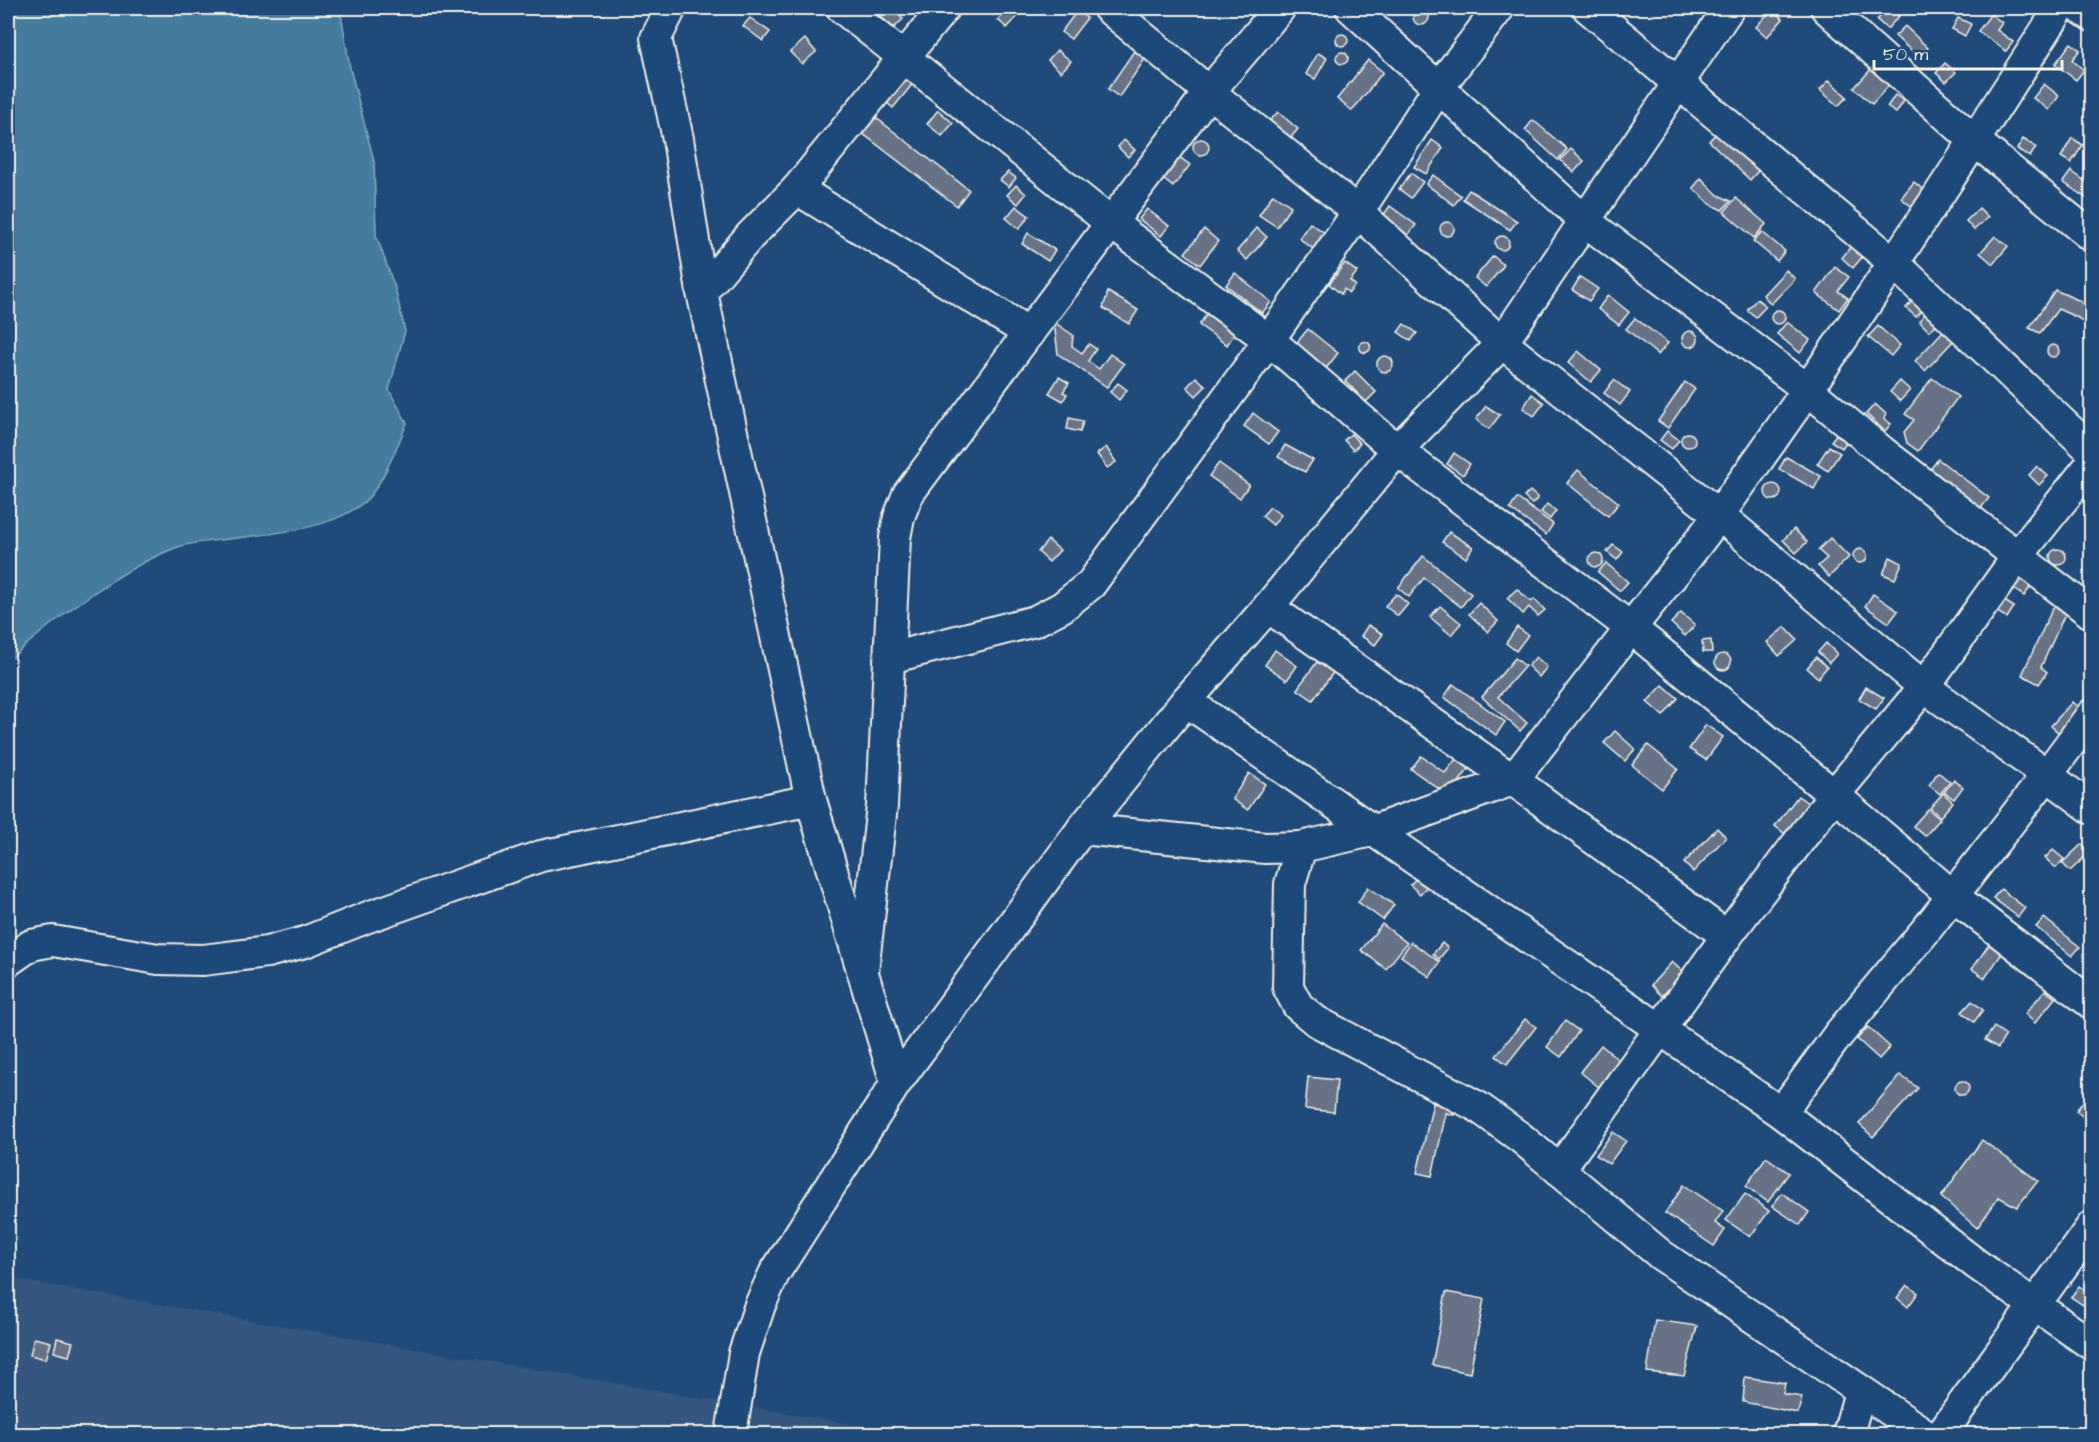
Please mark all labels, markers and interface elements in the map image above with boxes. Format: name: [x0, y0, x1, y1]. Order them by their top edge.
scale bar: [1874, 33, 2062, 71]
text: 50 m: [1883, 42, 1928, 67]

